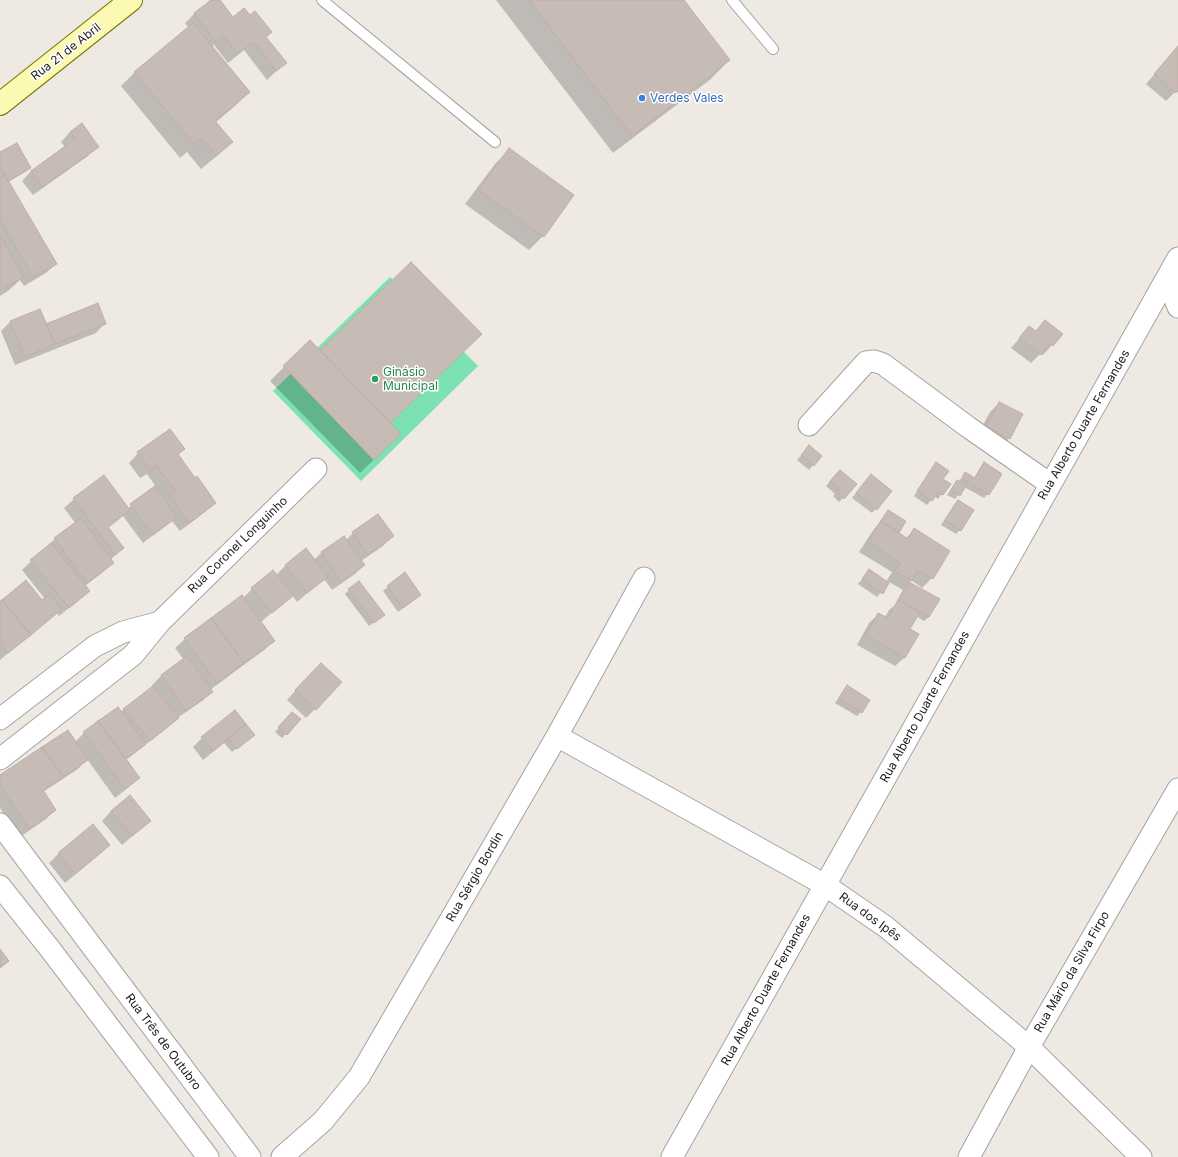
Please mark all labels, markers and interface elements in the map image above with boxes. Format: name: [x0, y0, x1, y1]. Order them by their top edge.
street label: Rua 21 de Abril: [28, 20, 104, 84]
place label: Verdes Vales: [650, 91, 724, 105]
marker: Verdes Vales: [637, 93, 647, 103]
street label: Rua Alberto Duarte Fernandes: [1035, 347, 1133, 503]
place label: Ginásio Municipal: [383, 365, 438, 393]
marker: Ginásio Municipal: [370, 374, 380, 384]
street label: Rua Coronel Longuinho: [185, 494, 291, 596]
street label: Rua Alberto Duarte Fernandes: [877, 629, 973, 785]
street label: Rua Sérgio Bordin: [443, 829, 507, 925]
street label: Rua dos Ipês: [836, 890, 904, 944]
street label: Rua Mário da Silva Firpo: [1031, 909, 1113, 1035]
street label: Rua Alberto Duarte Fernandes: [718, 912, 814, 1068]
street label: Rua Três de Outubro: [122, 991, 204, 1093]

